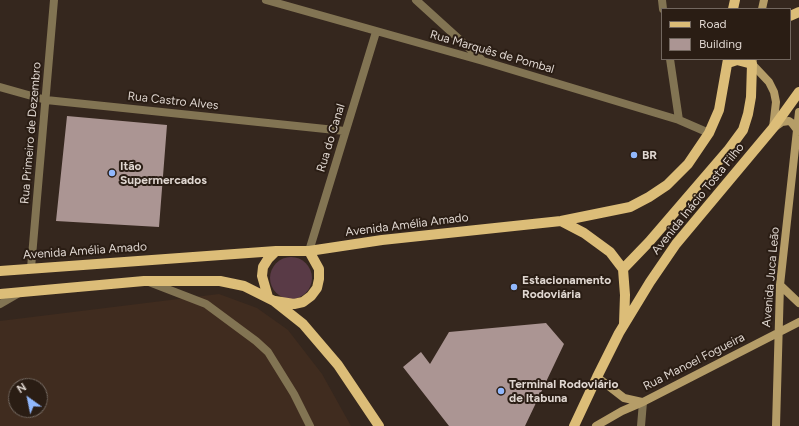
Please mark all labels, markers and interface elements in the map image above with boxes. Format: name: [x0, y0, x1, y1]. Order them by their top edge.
legend: [661, 8, 791, 60]
text: Road: [699, 17, 727, 31]
street label: Rua Marquês de Pombal: [428, 27, 556, 77]
text: Building: [699, 37, 742, 51]
street label: Rua Primeiro de Dezembro: [18, 61, 44, 205]
street label: Rua Castro Alves: [127, 89, 219, 113]
street label: Rua do Canal: [314, 102, 348, 174]
street label: Avenida Inácio Tosta Filho: [649, 140, 747, 258]
place label: BR: [642, 148, 657, 162]
marker: BR: [629, 150, 639, 160]
place label: Itão Supermercados: [120, 159, 207, 187]
marker: Itão Supermercados: [107, 168, 117, 178]
street label: Avenida Amélia Amado: [345, 210, 469, 240]
street label: Avenida Juca Leão: [759, 226, 783, 328]
street label: Avenida Amélia Amado: [23, 239, 147, 263]
place label: Estacionamento Rodoviária: [522, 273, 611, 301]
marker: Estacionamento Rodoviária: [509, 282, 519, 292]
street label: Rua Manoel Fogueira: [641, 330, 747, 394]
place label: Terminal Rodoviário de Itabuna: [509, 377, 618, 405]
north arrow: [8, 378, 48, 418]
text: N: [15, 381, 29, 396]
marker: Terminal Rodoviário de Itabuna: [496, 386, 506, 396]

